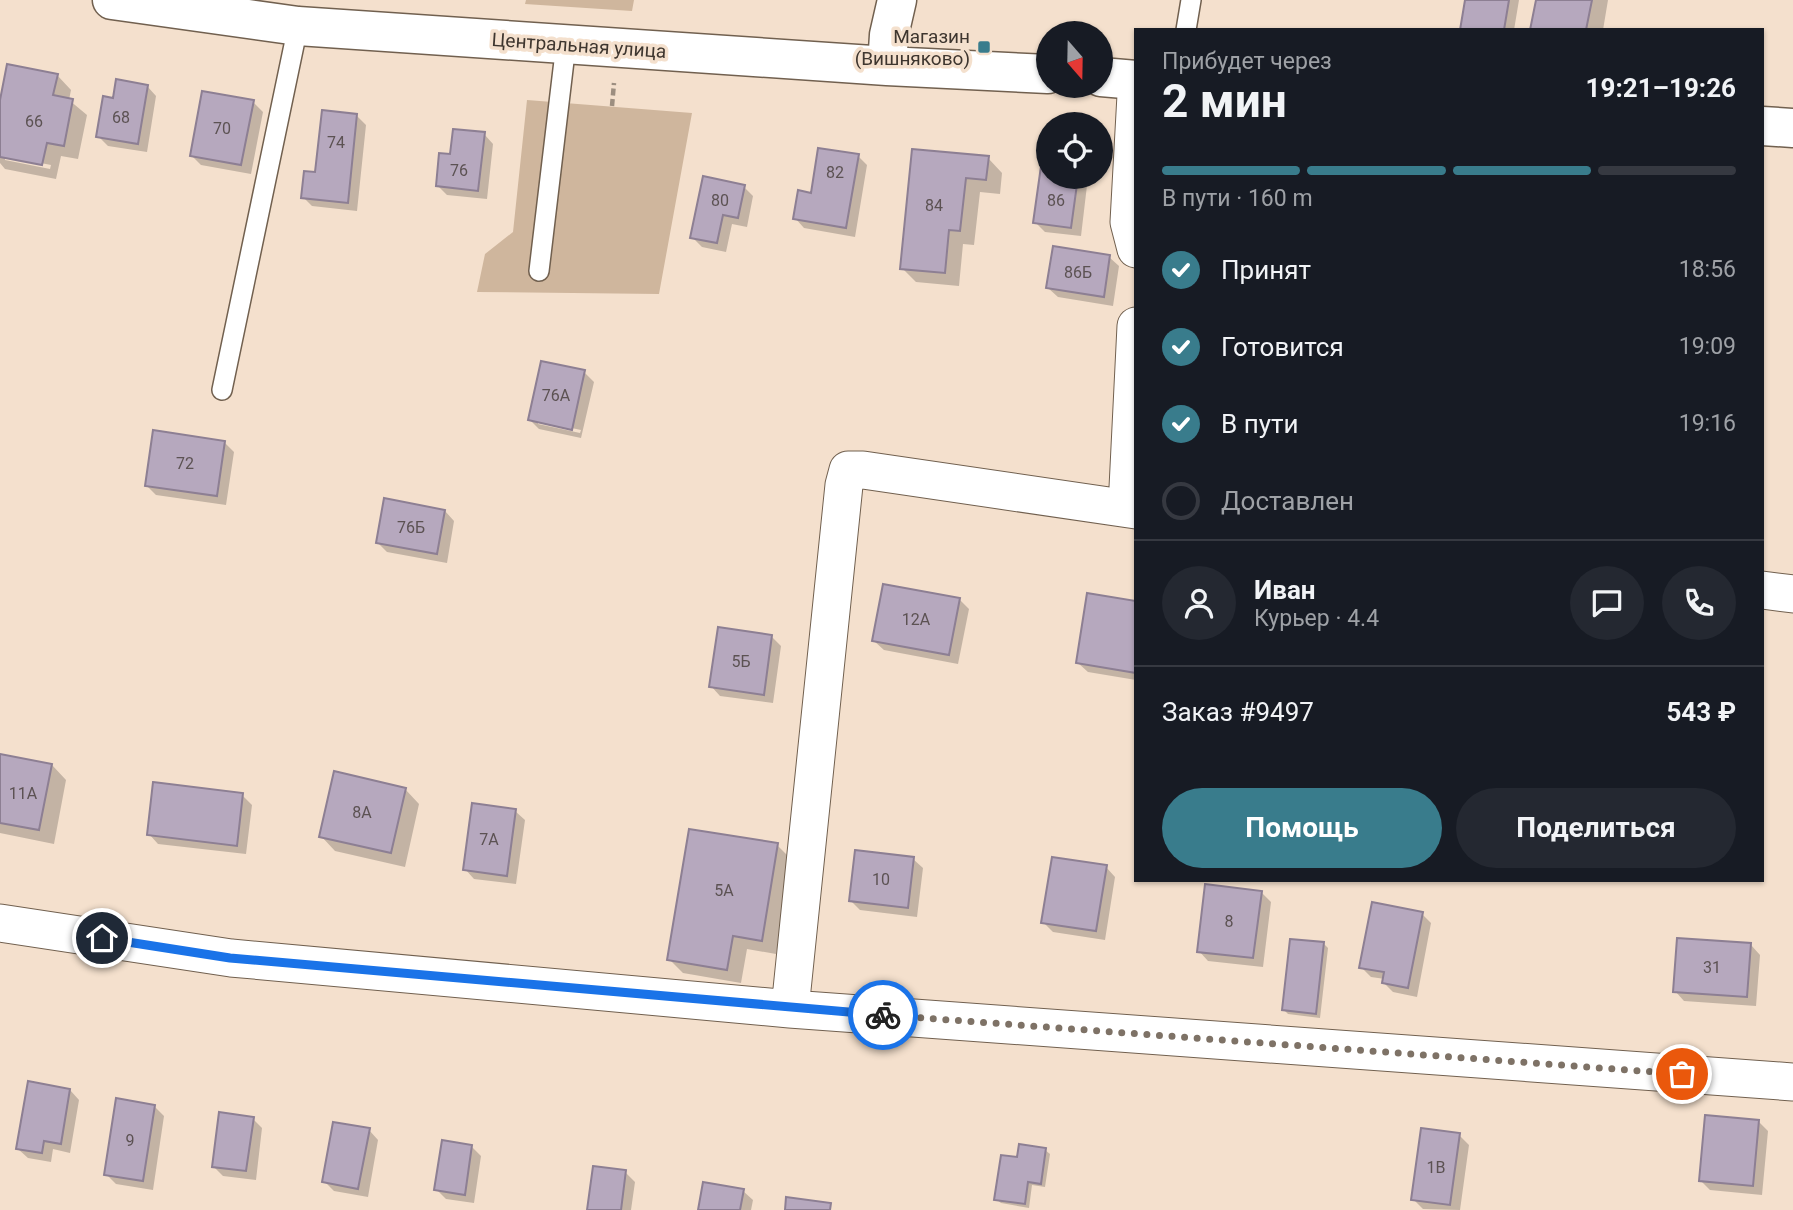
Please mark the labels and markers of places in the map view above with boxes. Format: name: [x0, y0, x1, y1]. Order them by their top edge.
place label: Магазин (Вишняково): [855, 25, 970, 70]
marker: Магазин (Вишняково): [976, 39, 992, 55]
pin: [72, 908, 132, 968]
pin: [1652, 1044, 1712, 1104]

